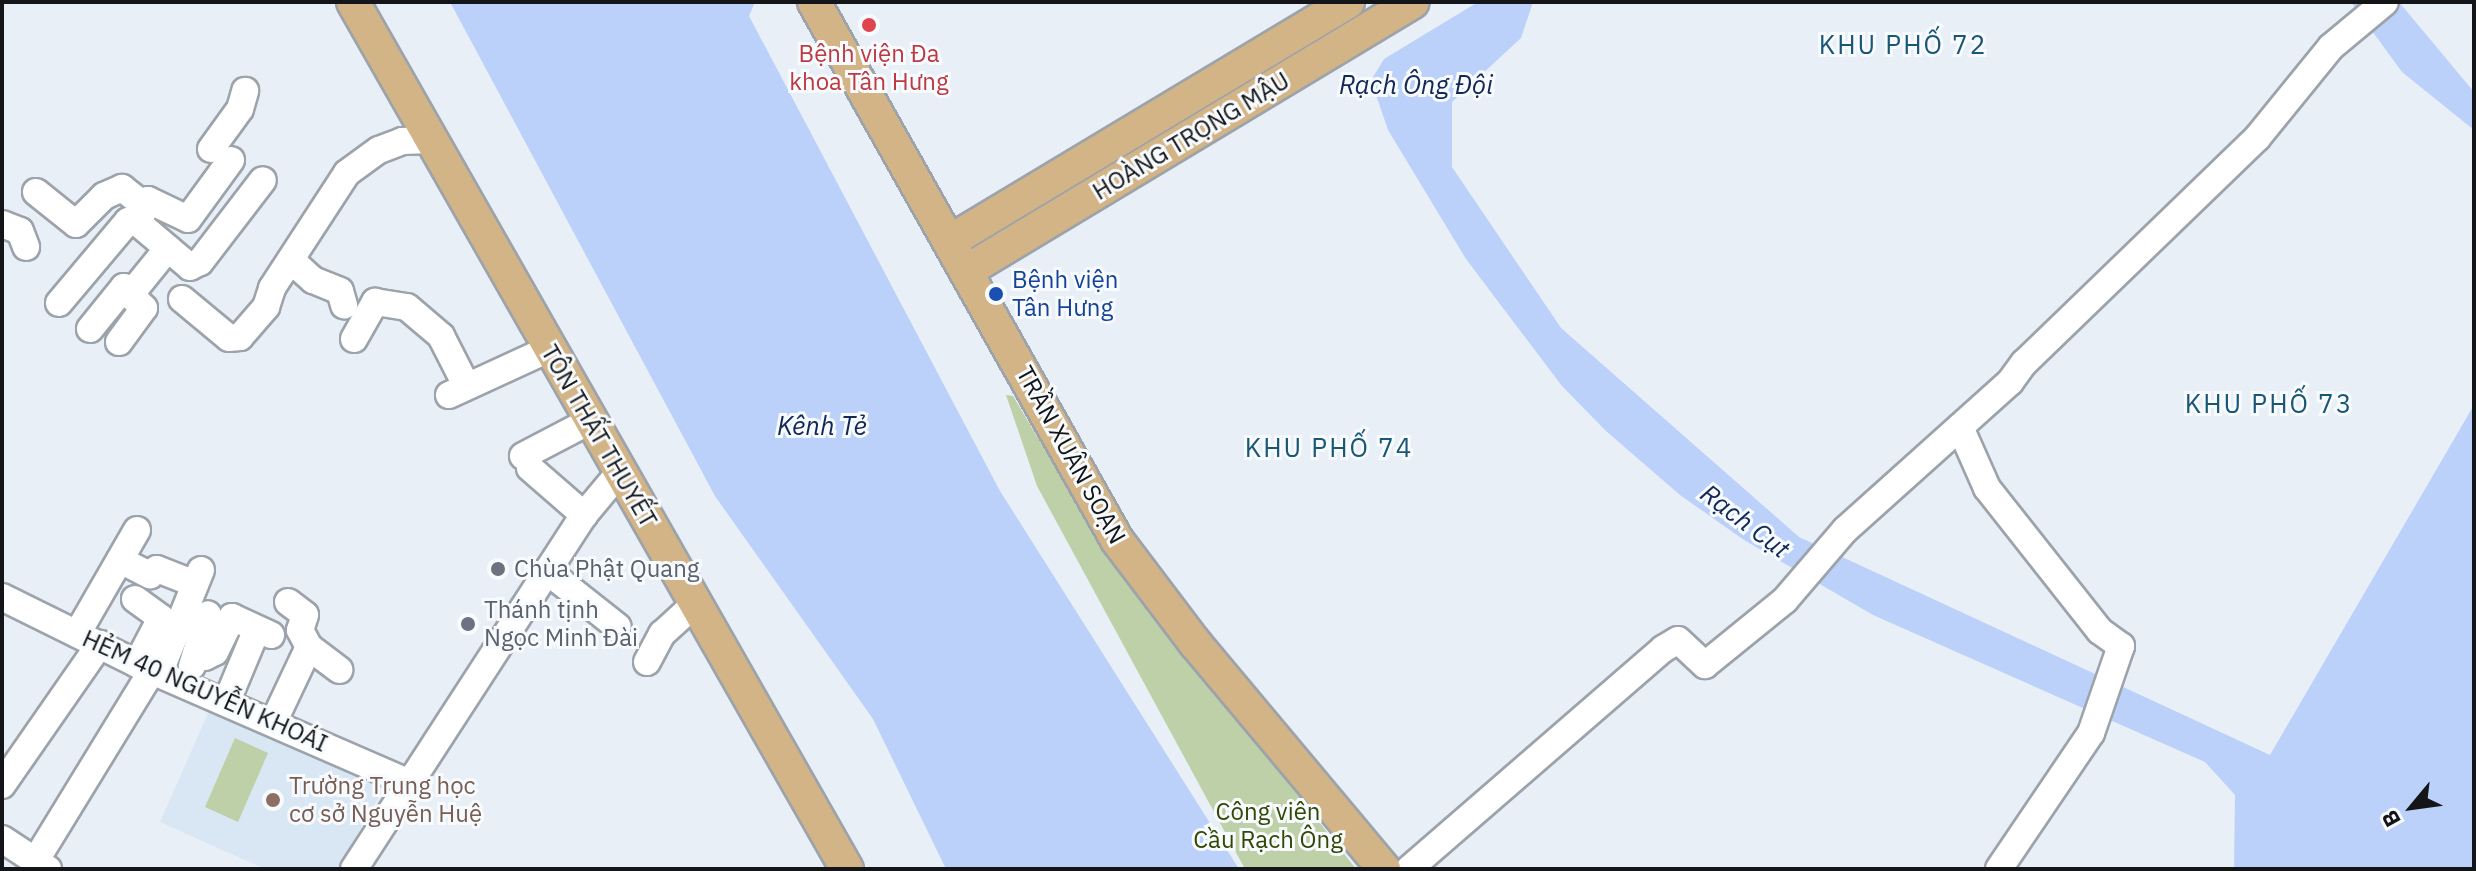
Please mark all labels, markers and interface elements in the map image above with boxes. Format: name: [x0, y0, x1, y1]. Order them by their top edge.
marker: Bệnh viện Đa khoa Tân Hưng: [858, 14, 880, 36]
district label: KHU PHỐ 72: [1819, 29, 1987, 61]
place label: Bệnh viện Đa khoa Tân Hưng: [789, 40, 949, 96]
street label: HOÀNG TRỌNG MẬU: [1087, 66, 1295, 206]
water label: Rạch Ông Đội: [1339, 69, 1493, 101]
place label: Bệnh viện Tân Hưng: [1012, 266, 1118, 322]
marker: Bệnh viện Tân Hưng: [987, 285, 1005, 303]
street label: TÔN THẤT THUYẾT: [535, 340, 663, 532]
street label: TRẦN XUÂN SOẠN: [1010, 361, 1132, 549]
district label: KHU PHỐ 73: [2185, 388, 2353, 420]
water label: Kênh Tẻ: [777, 410, 867, 442]
district label: KHU PHỐ 74: [1245, 432, 1413, 464]
water label: Rạch Cụt: [1695, 478, 1795, 564]
place label: Chùa Phật Quang: [514, 555, 699, 583]
marker: Chùa Phật Quang: [489, 560, 507, 578]
place label: Thánh tịnh Ngọc Minh Đài: [484, 596, 638, 652]
marker: Thánh tịnh Ngọc Minh Đài: [459, 615, 477, 633]
street label: HẺM 40 NGUYỄN KHOÁI: [78, 624, 332, 758]
north arrow: [2372, 767, 2452, 847]
place label: Trường Trung học cơ sở Nguyễn Huệ: [289, 772, 482, 828]
marker: Trường Trung học cơ sở Nguyễn Huệ: [264, 791, 282, 809]
park label: Công viên Cầu Rạch Ông: [1193, 798, 1343, 854]
text: B: [2374, 805, 2407, 832]

